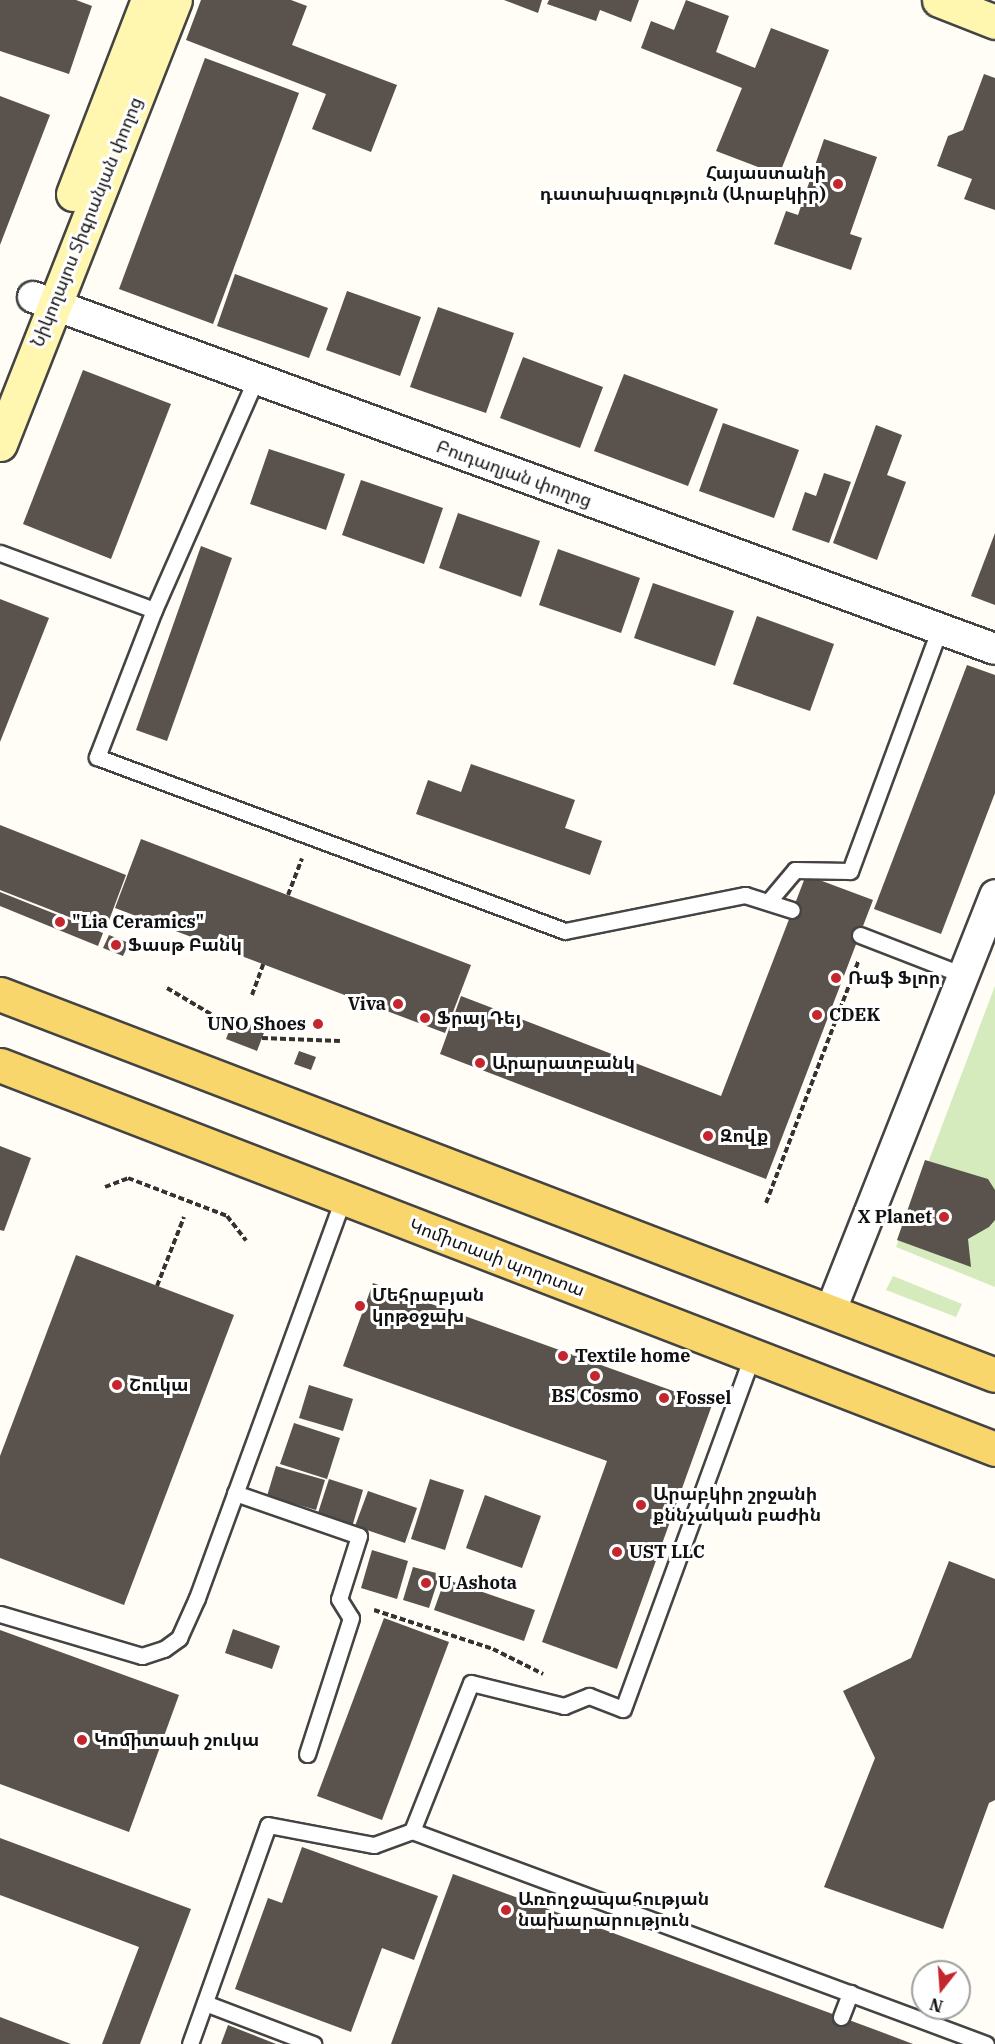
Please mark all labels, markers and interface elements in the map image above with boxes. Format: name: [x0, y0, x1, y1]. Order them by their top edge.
street label: Նիկողայոս Տիգրանյան փողոց: [27, 94, 147, 350]
place label: Հայաստանի դատախազություն (Արաբկիր): [540, 163, 826, 206]
marker: Հայաստանի դատախազություն (Արաբկիր): [831, 177, 845, 191]
street label: Բուդաղյան փողոց: [433, 436, 595, 512]
place label: "Lia Ceramics": [72, 911, 204, 933]
marker: "Lia Ceramics": [53, 915, 67, 929]
place label: Ֆասթ Բանկ: [128, 934, 242, 956]
marker: Ֆասթ Բանկ: [109, 938, 123, 952]
place label: Ռաֆ Ֆլոր: [848, 967, 940, 989]
marker: Ռաֆ Ֆլոր: [829, 971, 843, 985]
place label: Viva: [348, 993, 386, 1015]
marker: Viva: [391, 997, 405, 1011]
place label: CDEK: [829, 1004, 880, 1026]
place label: Ֆրայ Դեյ: [437, 1007, 521, 1029]
marker: CDEK: [810, 1008, 824, 1022]
marker: Ֆրայ Դեյ: [418, 1011, 432, 1025]
place label: UNO Shoes: [207, 1013, 306, 1035]
marker: UNO Shoes: [311, 1017, 325, 1031]
place label: Արարատբանկ: [492, 1052, 635, 1074]
marker: Արարատբանկ: [473, 1056, 487, 1070]
place label: Զովք: [720, 1125, 768, 1147]
marker: Զովք: [701, 1129, 715, 1143]
place label: X Planet: [858, 1206, 932, 1228]
marker: X Planet: [937, 1210, 951, 1224]
street label: Կոմիտասի պողոտա: [406, 1215, 588, 1301]
place label: Մեհրաբյան կրթօջախ: [372, 1285, 484, 1328]
marker: Մեհրաբյան կրթօջախ: [353, 1299, 367, 1313]
place label: Textile home: [575, 1345, 690, 1367]
marker: Textile home: [556, 1349, 570, 1363]
marker: BS Cosmo: [588, 1369, 602, 1383]
place label: Շուկա: [129, 1374, 189, 1396]
marker: Շուկա: [110, 1378, 124, 1392]
place label: BS Cosmo: [551, 1385, 639, 1407]
place label: Fossel: [676, 1387, 731, 1409]
marker: Fossel: [657, 1391, 671, 1405]
place label: Արաբկիր շրջանի քննչական բաժին: [653, 1484, 821, 1526]
marker: Արաբկիր շրջանի քննչական բաժին: [634, 1498, 648, 1512]
place label: UST LLC: [629, 1541, 705, 1563]
marker: UST LLC: [610, 1545, 624, 1559]
place label: U Ashota: [438, 1572, 517, 1594]
marker: U Ashota: [419, 1576, 433, 1590]
place label: Կոմիտասի շուկա: [94, 1729, 259, 1751]
marker: Կոմիտասի շուկա: [75, 1733, 89, 1747]
place label: Առողջապահության նախարարություն: [518, 1889, 709, 1932]
marker: Առողջապահության նախարարություն: [499, 1903, 513, 1917]
north arrow: [911, 1960, 971, 2020]
text: N: [927, 1994, 945, 2017]

